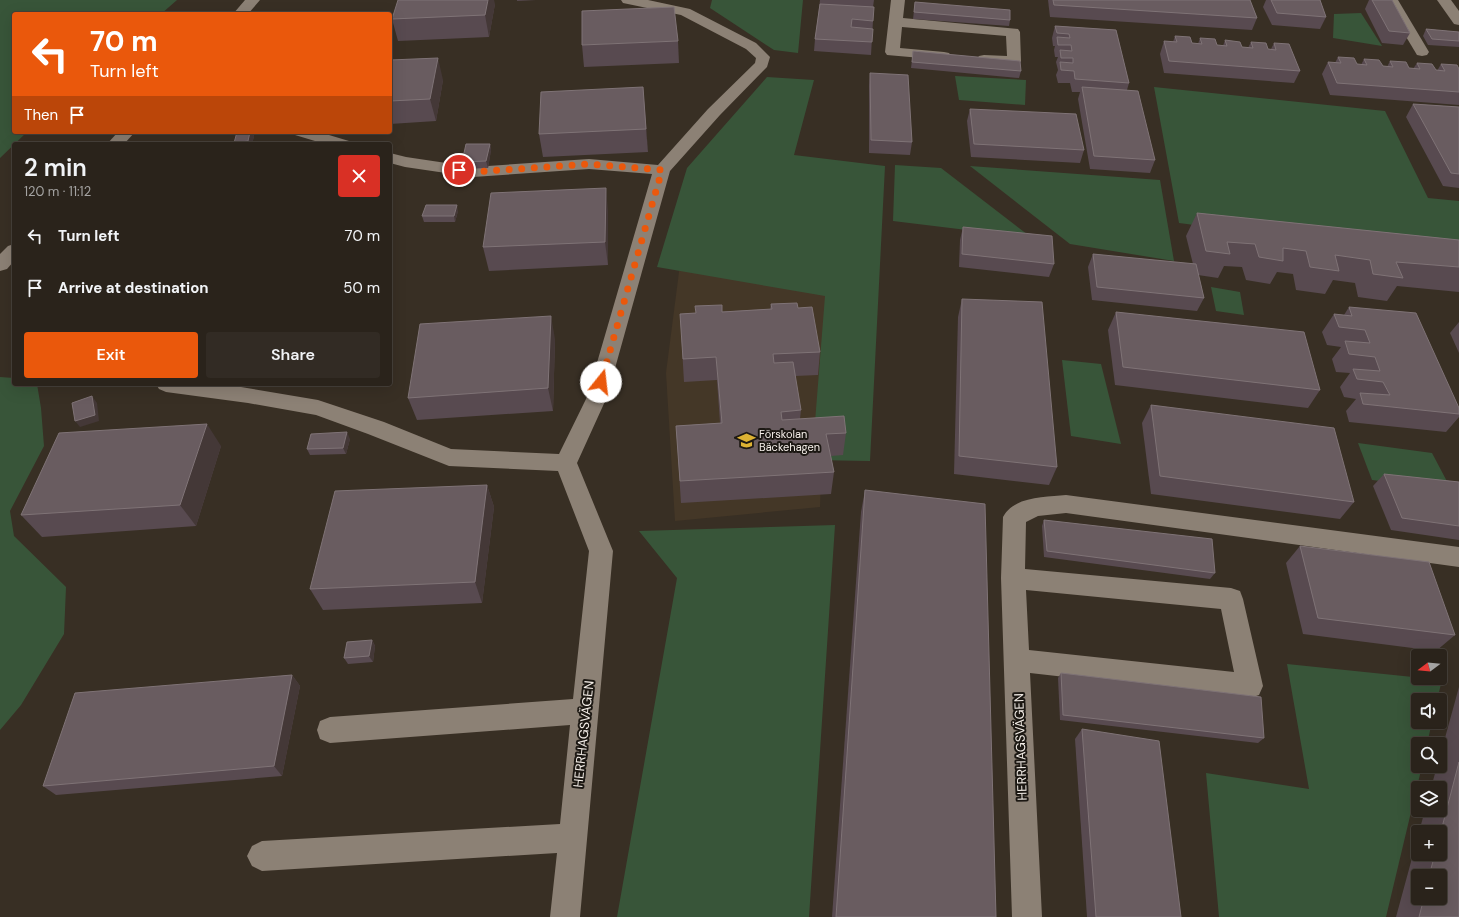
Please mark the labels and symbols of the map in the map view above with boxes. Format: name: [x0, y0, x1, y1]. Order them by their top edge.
pin: [442, 153, 476, 187]
position arrow: [580, 361, 622, 403]
place label: Förskolan Bäckehagen: [759, 427, 820, 454]
school or university icon: Förskolan Bäckehagen: [736, 430, 756, 450]
north arrow: [1411, 649, 1447, 685]
street label: HERRHAGSVÄGEN: [569, 680, 598, 788]
street label: HERRHAGSVÄGEN: [1010, 693, 1031, 801]

